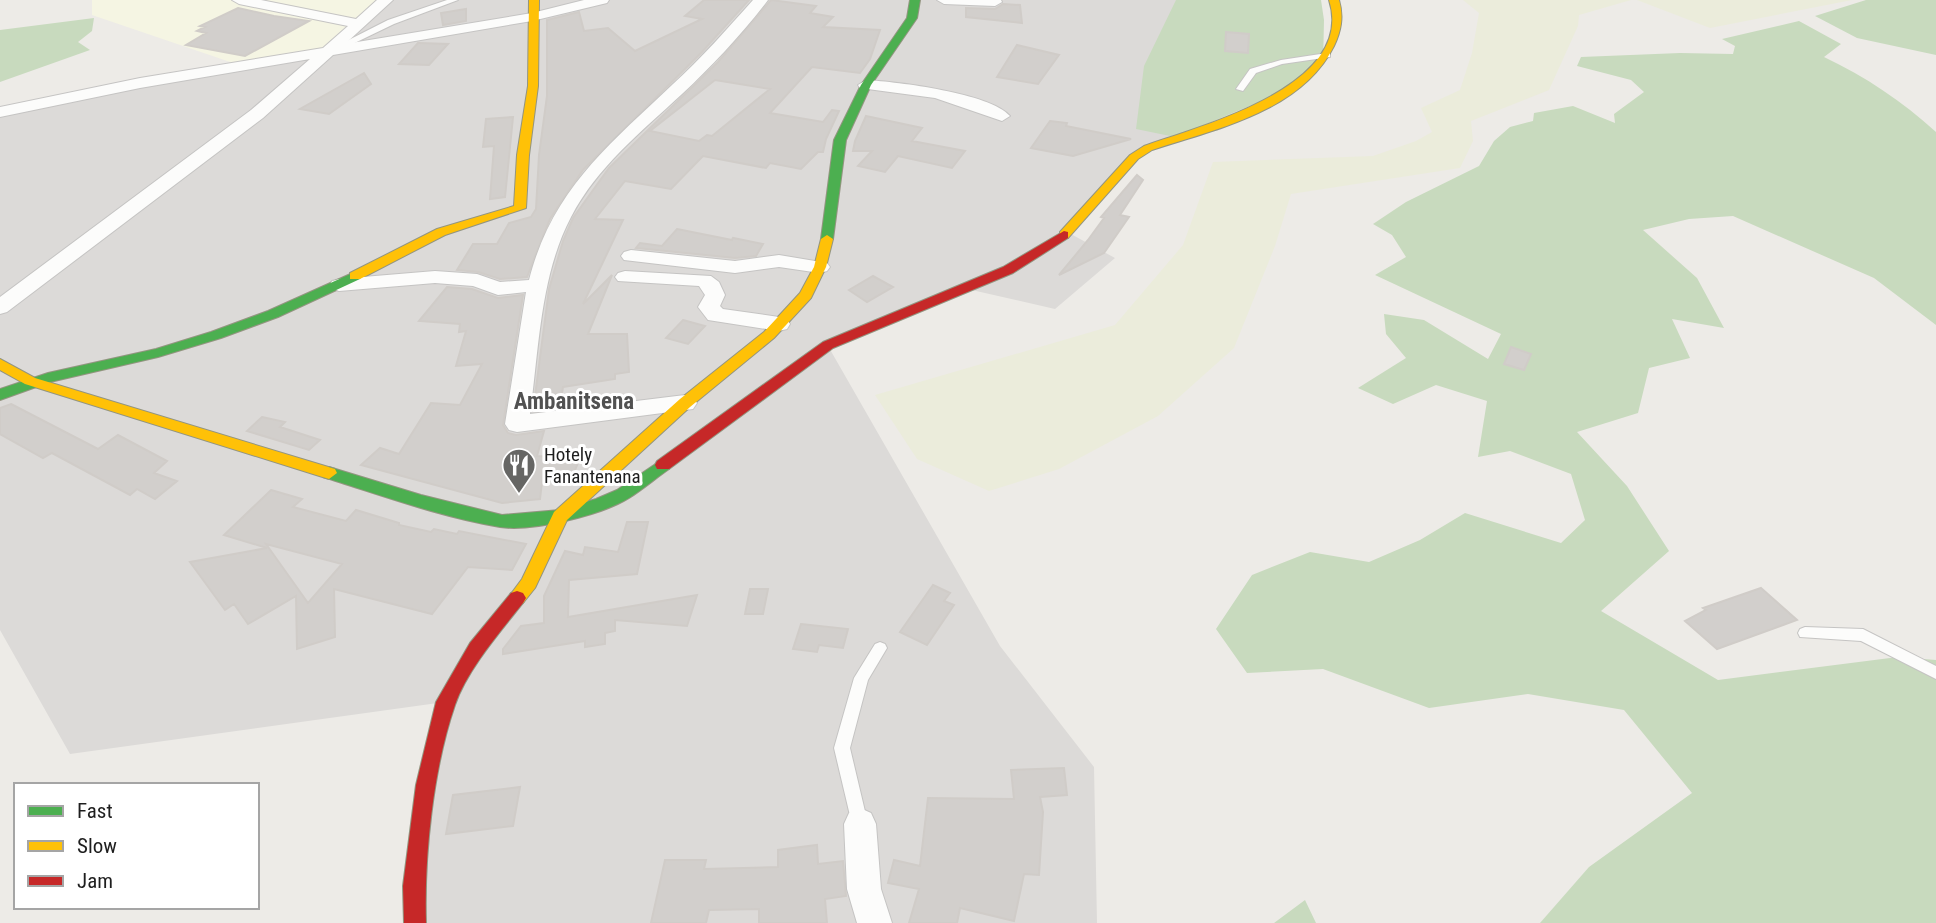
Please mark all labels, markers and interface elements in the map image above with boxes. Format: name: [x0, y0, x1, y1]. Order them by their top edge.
district label: Ambanitsena: [514, 388, 634, 415]
place label: Hotely Fanantenana: [544, 443, 641, 488]
restaurant icon: Hotely Fanantenana: [500, 446, 538, 495]
legend: [14, 783, 259, 909]
text: Fast: [77, 799, 113, 823]
text: Slow: [77, 834, 117, 858]
text: Jam: [77, 869, 113, 893]

